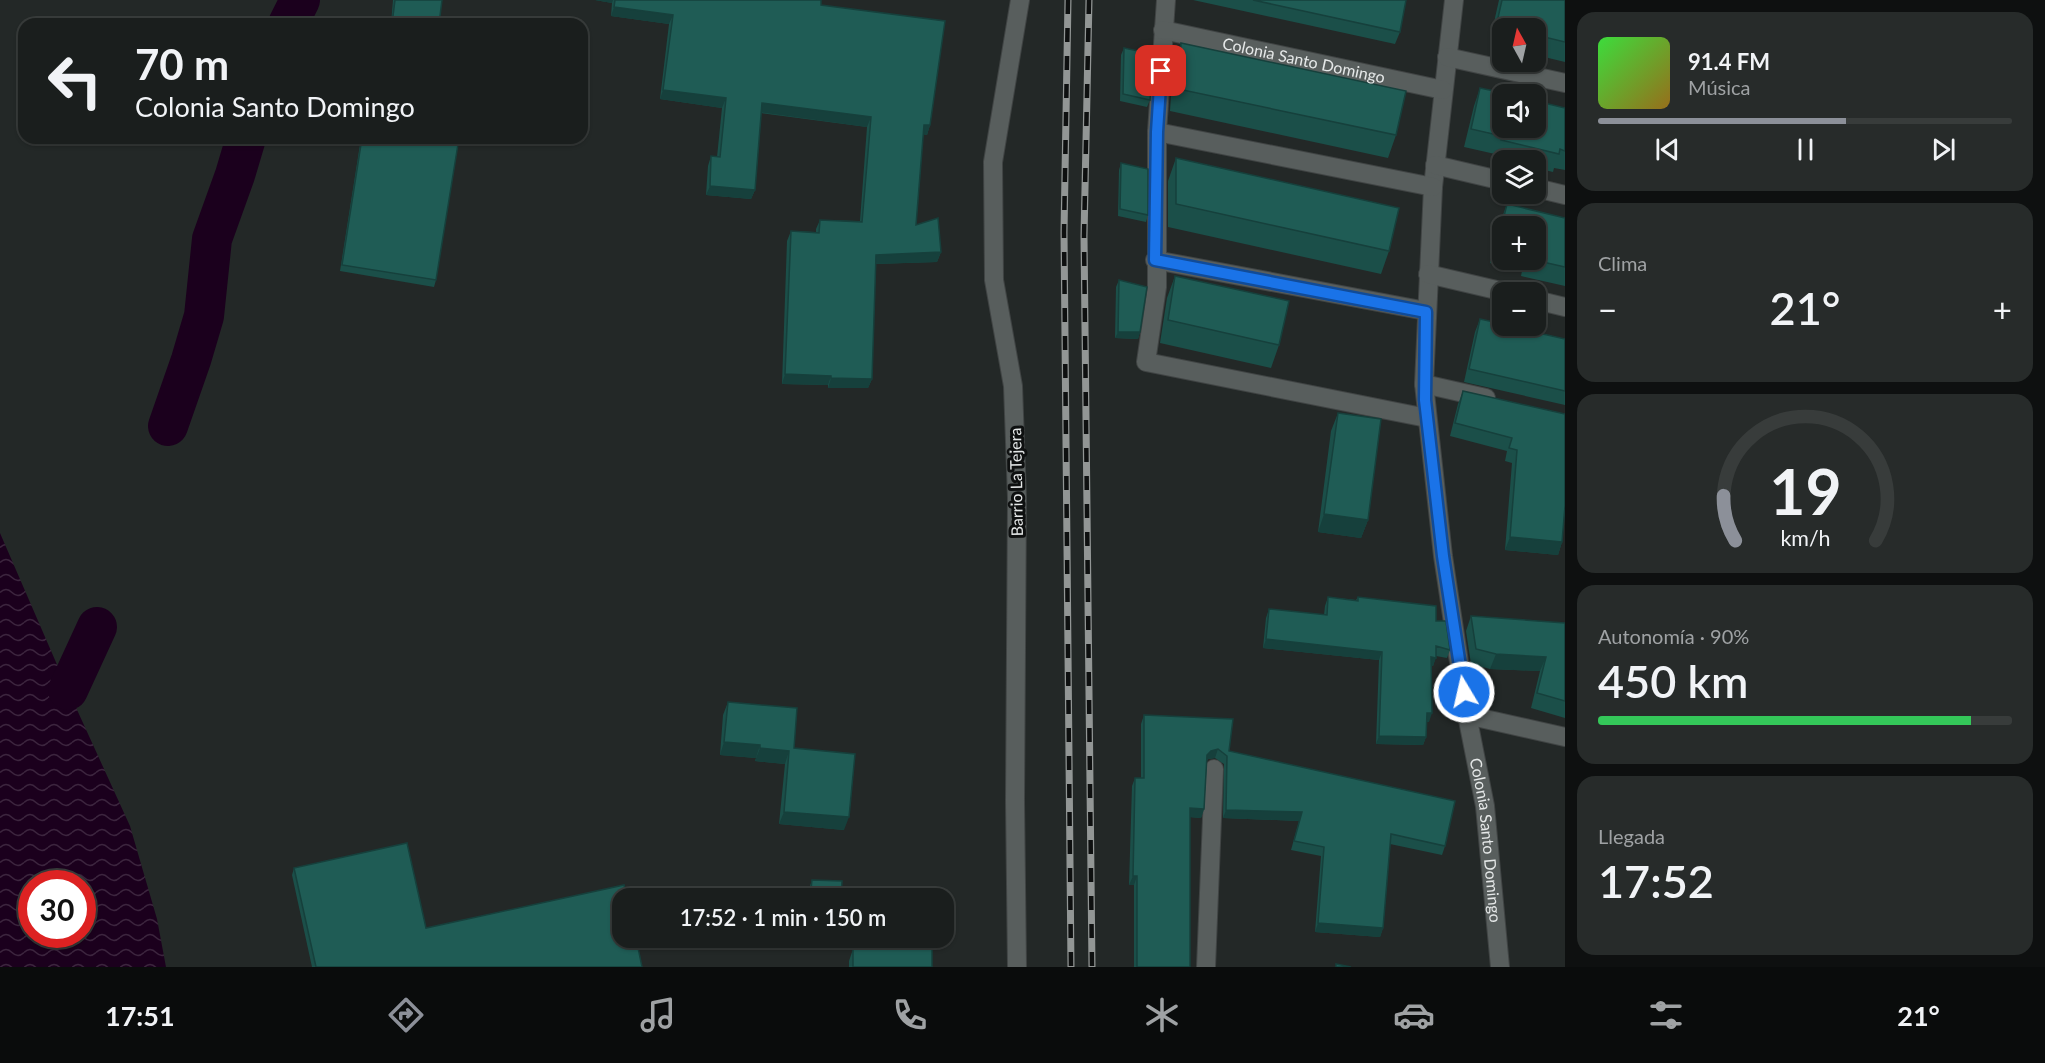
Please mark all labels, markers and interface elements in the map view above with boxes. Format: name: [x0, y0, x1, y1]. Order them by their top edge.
north arrow: [1492, 18, 1546, 72]
map controls: [1492, 18, 1546, 336]
street label: Colonia Santo Domingo: [1221, 33, 1387, 86]
text: 70 m: [135, 39, 229, 89]
icon: left: [36, 42, 114, 120]
pin: [1135, 45, 1186, 96]
text: 91.4 FM: [1688, 48, 1770, 75]
icon: arrive: [1144, 54, 1177, 87]
text: Música: [1688, 75, 1751, 99]
button: sound: [1492, 84, 1546, 138]
text: Colonia Santo Domingo: [135, 90, 415, 123]
icon: previous: [1651, 133, 1684, 166]
icon: pause: [1789, 133, 1822, 166]
icon: next: [1927, 133, 1960, 166]
button: layers: [1492, 150, 1546, 204]
button: +: [1492, 216, 1546, 270]
text: Clima: [1598, 251, 1647, 275]
text: 21°: [1770, 281, 1840, 335]
button: −: [1492, 282, 1546, 336]
text: −: [1598, 289, 1617, 329]
text: +: [1993, 289, 2012, 329]
street label: Barrio La Tejera: [1005, 428, 1026, 536]
text: 19: [1769, 453, 1841, 528]
text: km/h: [1780, 525, 1830, 551]
text: Autonomía · 90%: [1598, 624, 1749, 648]
text: 450 km: [1598, 654, 1748, 708]
position arrow: [1432, 660, 1496, 724]
street label: Colonia Santo Domingo: [1467, 756, 1506, 923]
text: Llegada: [1598, 824, 1665, 848]
text: 17:52: [1598, 854, 1714, 908]
speed limit sign: 30: [18, 870, 96, 948]
text: 17:52 · 1 min · 150 m: [680, 904, 886, 931]
icon: directions: [385, 994, 427, 1036]
icon: music: [637, 994, 679, 1036]
icon: phone: [889, 994, 931, 1036]
icon: climate: [1141, 994, 1183, 1036]
icon: car: [1393, 994, 1435, 1036]
icon: filters: [1645, 994, 1687, 1036]
text: 17:51: [105, 999, 175, 1032]
text: 21°: [1897, 999, 1940, 1032]

